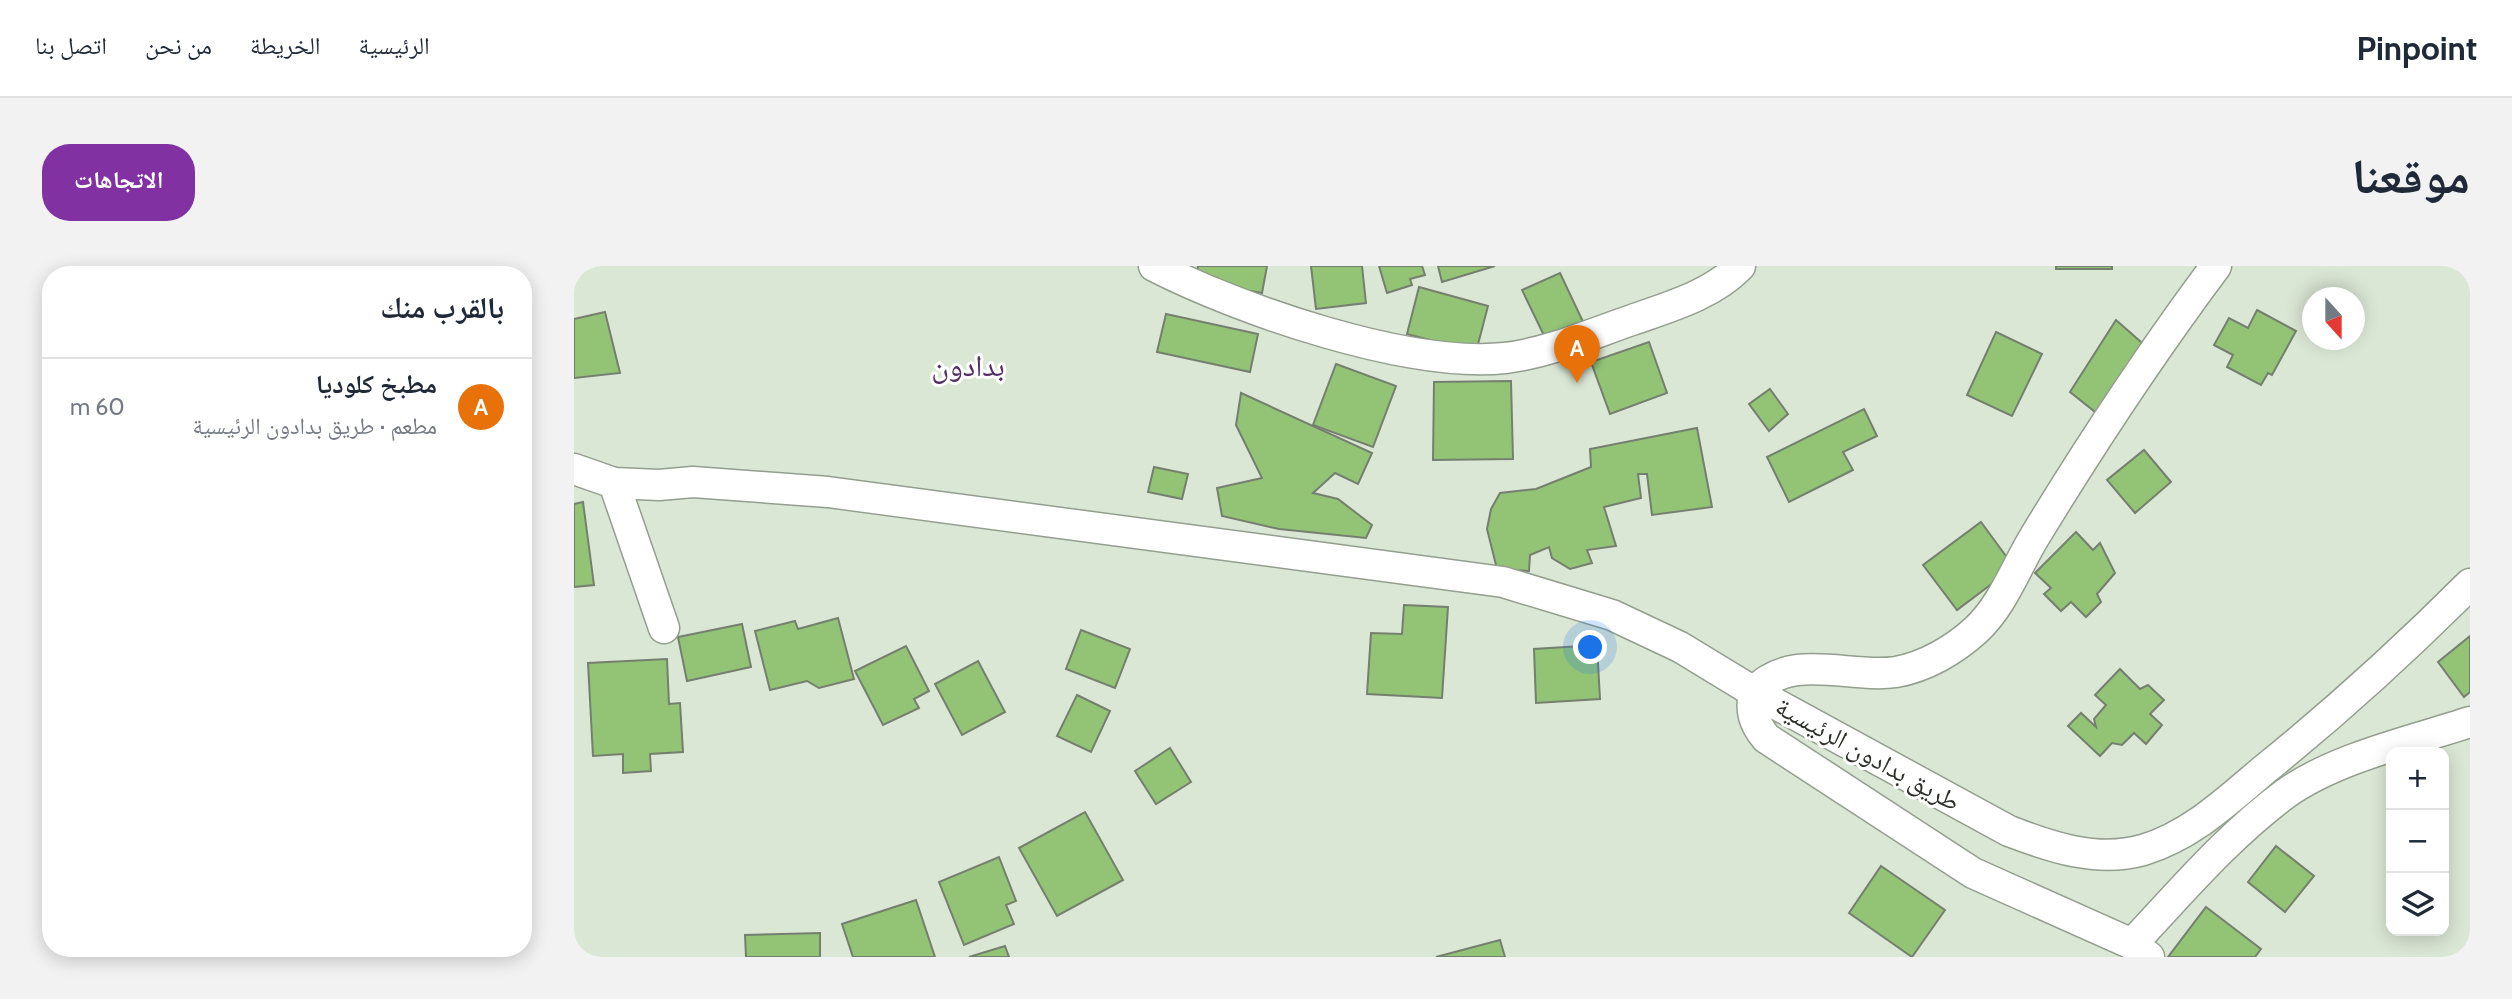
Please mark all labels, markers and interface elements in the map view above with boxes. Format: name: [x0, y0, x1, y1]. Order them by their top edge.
text: Pinpoint: [2356, 28, 2477, 68]
text: اتصل بنا: [35, 31, 107, 60]
text: من نحن: [145, 31, 212, 60]
text: الخريطة: [250, 31, 321, 60]
text: الرئيسية: [359, 31, 430, 60]
button: الاتجاهات: [42, 144, 195, 221]
text: موقعنا: [2352, 146, 2470, 205]
north arrow: [2302, 287, 2365, 350]
text: بالقرب منك: [380, 289, 504, 326]
pin: A: [1554, 325, 1600, 383]
district label: بدادون: [931, 347, 1005, 384]
text: مطبخ كلوديا: [316, 368, 437, 400]
text: 60 m: [70, 393, 124, 421]
text: A: [474, 393, 488, 421]
text: مطعم · طريق بدادون الرئيسية: [192, 412, 437, 440]
your location: [1573, 630, 1607, 664]
street label: طريق بدادون الرئيسية: [1770, 690, 1966, 818]
map controls: [2386, 747, 2449, 936]
button: +: [2386, 747, 2449, 810]
button: −: [2386, 810, 2449, 873]
button: layers: [2386, 873, 2449, 936]

